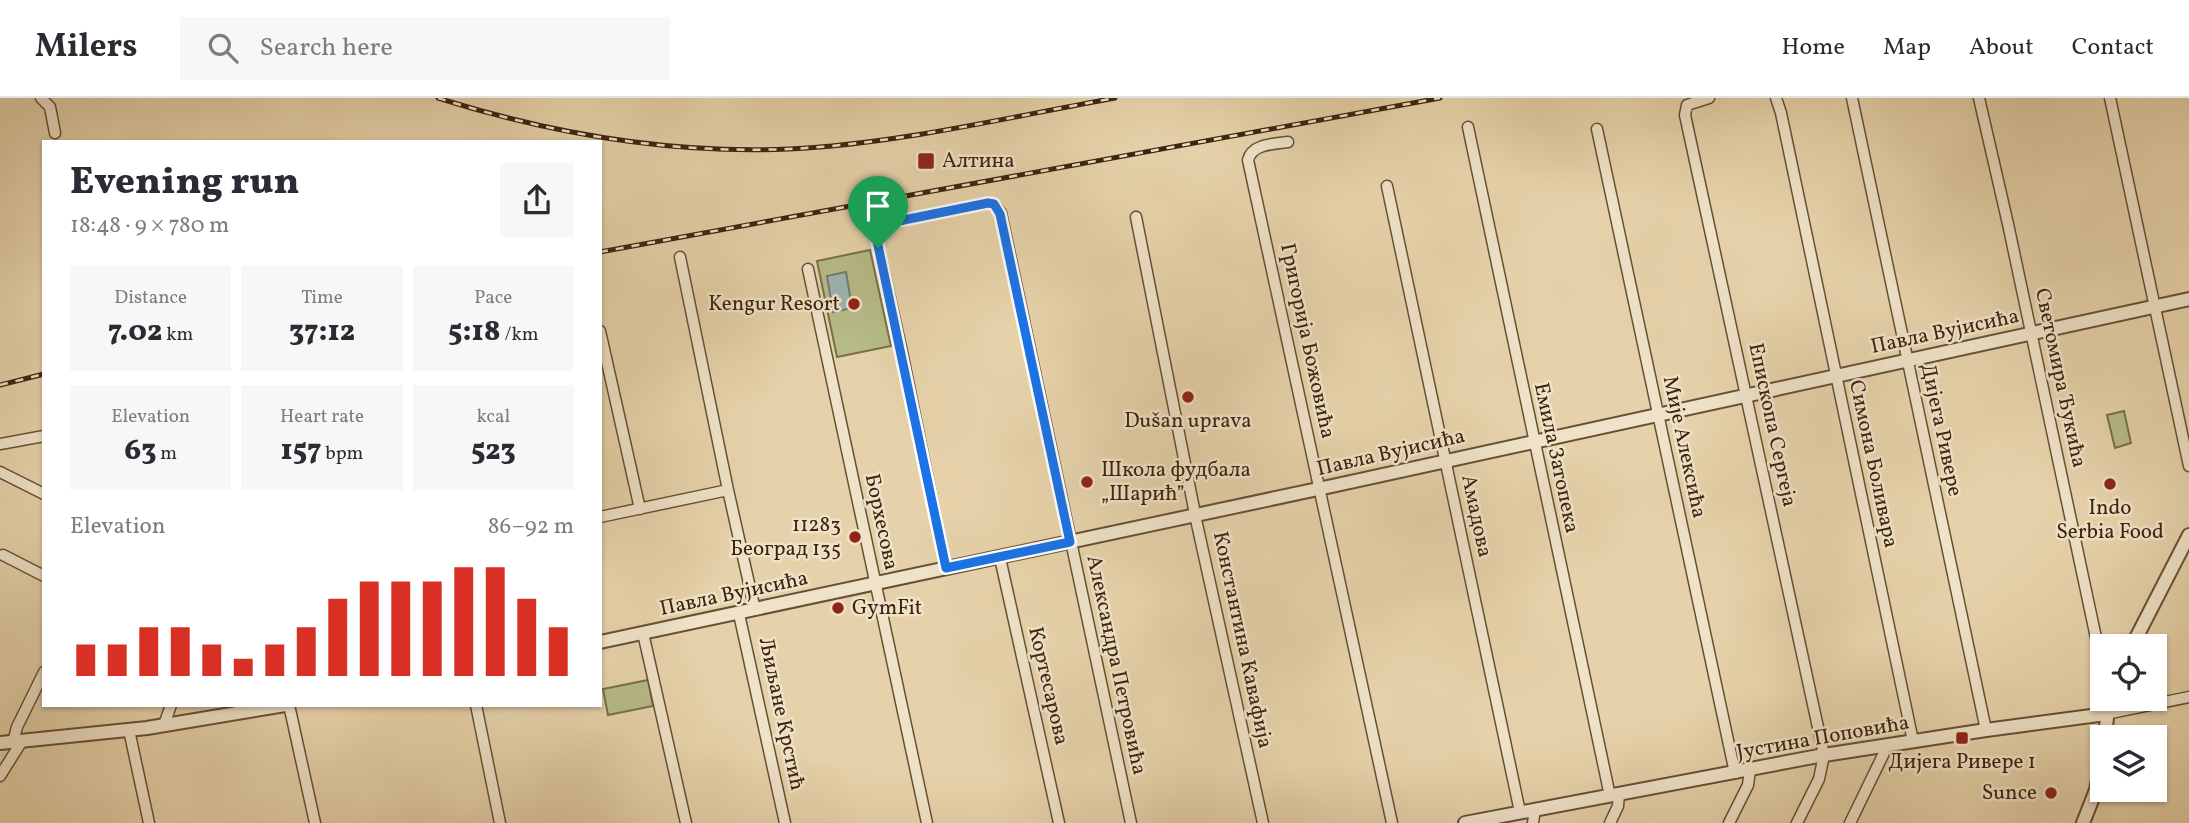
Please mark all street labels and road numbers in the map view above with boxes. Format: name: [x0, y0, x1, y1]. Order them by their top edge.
street label: Григорија Божовића: [1272, 241, 1342, 441]
street label: Светомира Ђукића: [2027, 286, 2093, 470]
street label: Павла Вујисића: [1868, 302, 2022, 362]
street label: Епископа Сергеја: [1740, 340, 1804, 510]
street label: Дијега Ривере: [1913, 361, 1969, 499]
street label: Мије Алексића: [1655, 373, 1713, 521]
street label: Симона Боливара: [1841, 377, 1905, 551]
street label: Емила Затопека: [1526, 380, 1586, 536]
street label: Павла Вујисића: [1314, 422, 1468, 484]
street label: Борхесова: [857, 471, 905, 573]
street label: Амадова: [1453, 472, 1499, 560]
street label: Константина Кавафија: [1205, 529, 1279, 751]
street label: Александра Петровића: [1079, 553, 1153, 777]
street label: Павла Вујисића: [657, 564, 811, 624]
street label: Кортесарова: [1020, 624, 1076, 748]
street label: Љиљане Крстић: [751, 635, 811, 793]
street label: Јустина Поповића: [1734, 709, 1912, 767]

